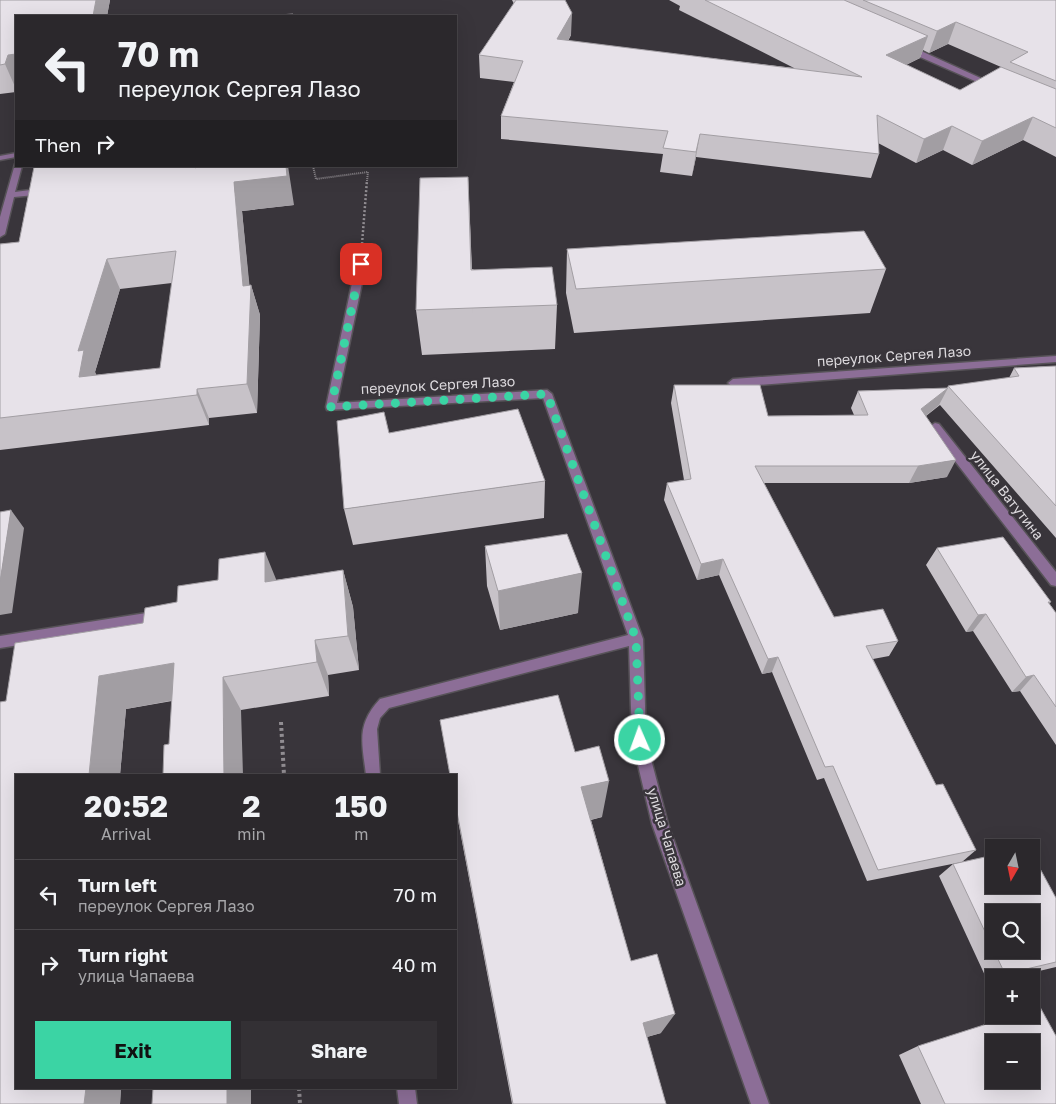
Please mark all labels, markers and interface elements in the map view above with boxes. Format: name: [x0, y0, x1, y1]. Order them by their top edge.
text: 70 m: [118, 33, 199, 75]
icon: left: [35, 35, 100, 100]
text: переулок Сергея Лазо: [118, 75, 361, 102]
icon: right: [91, 130, 119, 158]
text: Then: [35, 133, 81, 156]
pin: [340, 243, 382, 285]
icon: arrive: [347, 250, 375, 278]
street label: переулок Сергея Лазо: [816, 342, 972, 369]
street label: переулок Сергея Лазо: [360, 372, 516, 397]
street label: улица Ватутина: [967, 447, 1048, 543]
position arrow: [613, 713, 665, 765]
street label: улица Чапаева: [644, 786, 691, 888]
text: 20:52: [84, 788, 168, 824]
text: 2: [242, 788, 261, 824]
text: 150: [335, 788, 388, 824]
text: Arrival: [101, 824, 151, 844]
text: min: [237, 824, 266, 844]
text: m: [354, 824, 368, 844]
north arrow: [985, 839, 1040, 894]
map controls: [985, 839, 1040, 1089]
text: Turn left: [78, 873, 157, 896]
icon: left: [35, 881, 63, 909]
text: 70 m: [394, 883, 437, 906]
text: переулок Сергея Лазо: [78, 896, 255, 916]
button: search: [985, 904, 1040, 959]
text: Turn right: [78, 943, 168, 966]
icon: right: [35, 951, 63, 979]
text: 40 m: [392, 953, 437, 976]
text: улица Чапаева: [78, 966, 195, 986]
button: +: [985, 969, 1040, 1024]
button: Exit: [35, 1021, 231, 1079]
button: Share: [241, 1021, 437, 1079]
button: −: [985, 1034, 1040, 1089]

